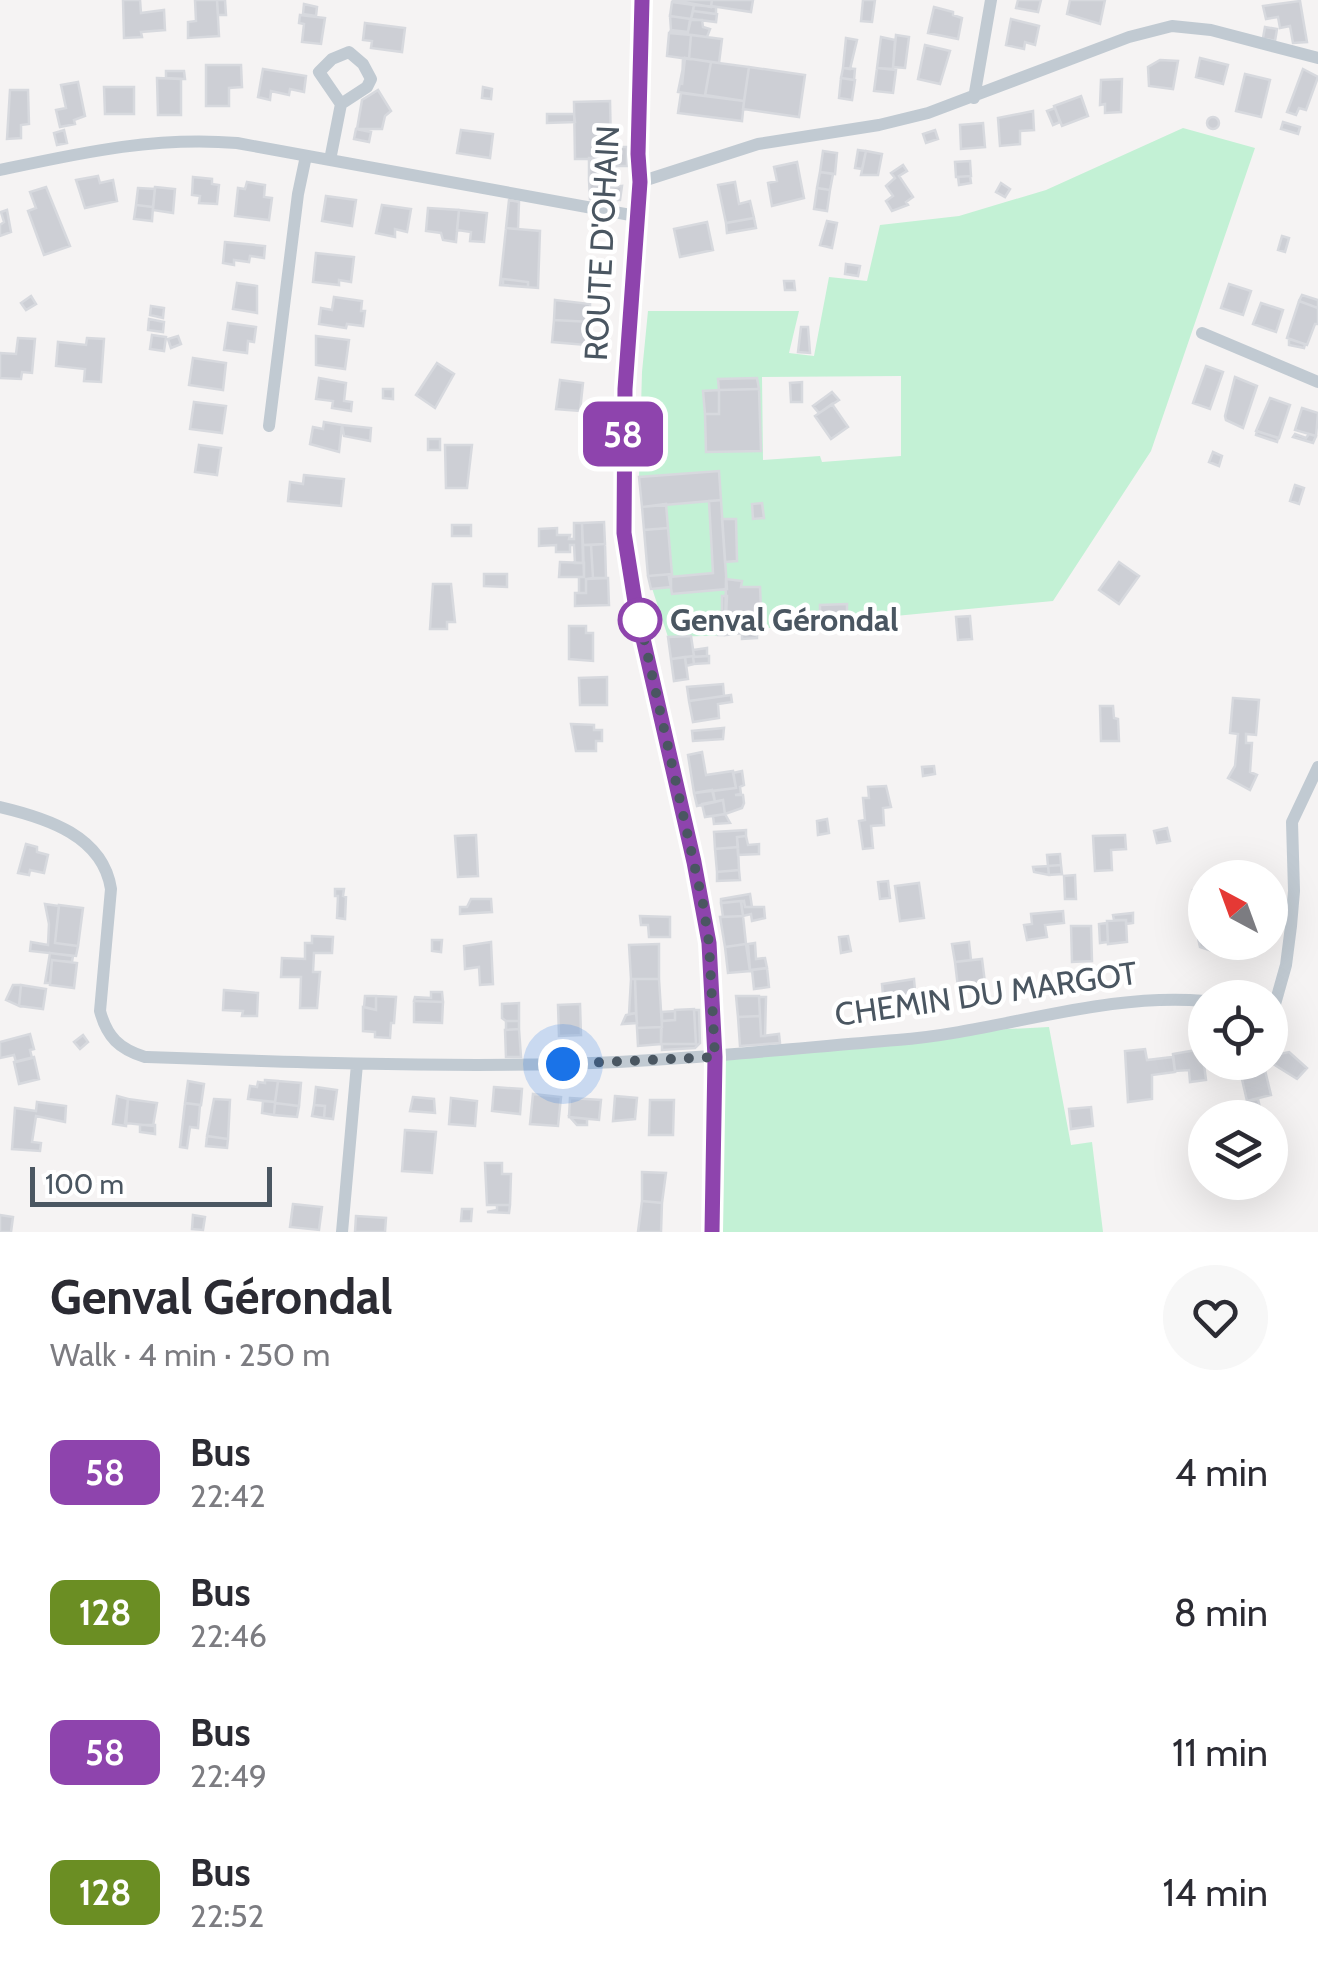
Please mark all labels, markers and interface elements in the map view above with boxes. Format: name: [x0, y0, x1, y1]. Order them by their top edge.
street label: ROUTE D'OHAIN: [576, 124, 627, 362]
line badge: 58: [578, 402, 668, 466]
text: 58: [603, 413, 643, 456]
marker: Genval Gérondal: [619, 599, 661, 641]
place label: Genval Gérondal: [670, 600, 898, 639]
north arrow: [1188, 860, 1288, 960]
map controls: [1188, 860, 1288, 1200]
street label: CHEMIN DU MARGOT: [832, 953, 1140, 1034]
button: locate: [1188, 980, 1288, 1080]
your location: [538, 1039, 588, 1089]
button: layers: [1188, 1100, 1288, 1200]
scale bar: [30, 1162, 272, 1206]
text: 100 m: [45, 1167, 124, 1201]
button: heart: [1163, 1265, 1268, 1370]
text: Genval Gérondal: [50, 1268, 393, 1326]
text: Walk · 4 min · 250 m: [50, 1335, 330, 1374]
text: Bus: [190, 1429, 251, 1476]
text: 4 min: [1175, 1449, 1268, 1496]
text: 58: [85, 1451, 125, 1494]
text: 22:42: [190, 1476, 265, 1515]
text: Bus: [190, 1569, 251, 1616]
text: 8 min: [1174, 1589, 1268, 1636]
text: 128: [79, 1591, 131, 1634]
text: 22:46: [190, 1616, 267, 1655]
text: Bus: [190, 1709, 251, 1756]
text: 11 min: [1172, 1729, 1268, 1776]
text: 58: [85, 1731, 125, 1774]
text: 22:49: [190, 1756, 267, 1795]
text: Bus: [190, 1849, 251, 1896]
text: 14 min: [1162, 1869, 1268, 1916]
text: 128: [79, 1871, 131, 1914]
text: 22:52: [190, 1896, 264, 1935]

